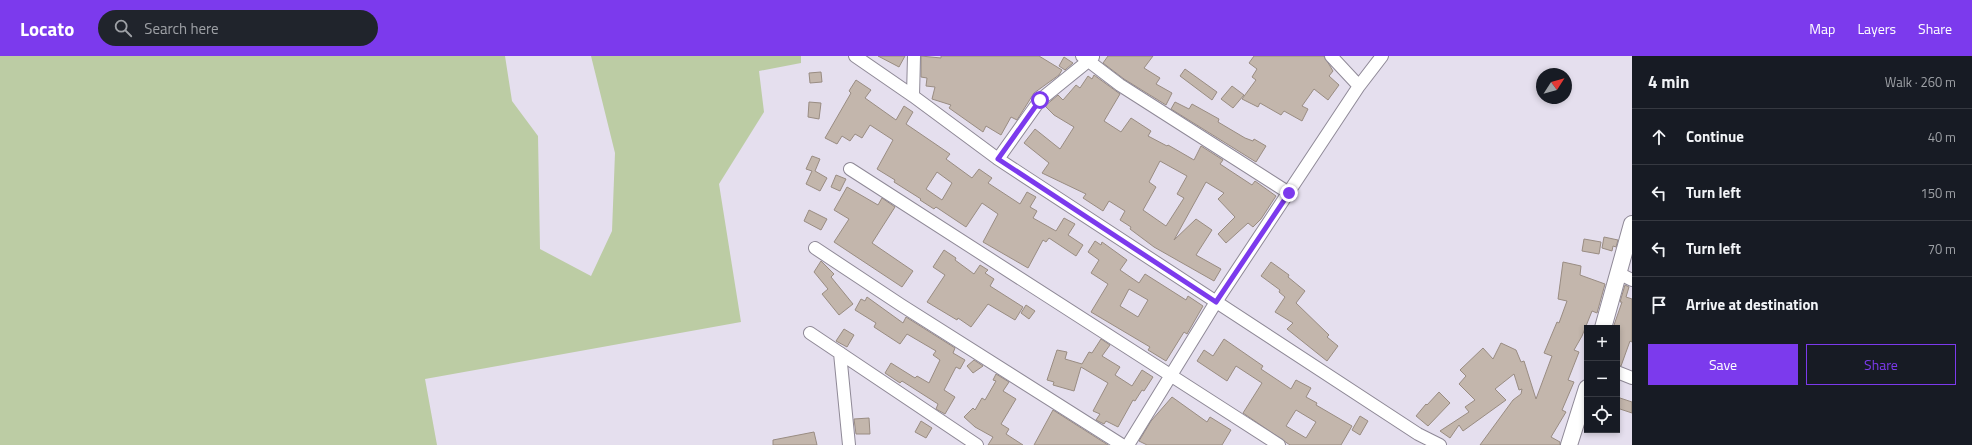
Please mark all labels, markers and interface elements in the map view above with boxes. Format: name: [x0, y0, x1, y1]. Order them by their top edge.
search box: [98, 10, 378, 46]
text: Locato: [20, 14, 74, 43]
icon: search: [112, 17, 134, 39]
text: Search here: [144, 17, 219, 40]
text: Map: [1809, 18, 1835, 39]
text: Layers: [1857, 18, 1896, 39]
text: Share: [1918, 18, 1952, 39]
north arrow: [1536, 68, 1572, 104]
text: 4 min: [1648, 69, 1689, 95]
text: Walk · 260 m: [1885, 72, 1956, 92]
route start: [1031, 91, 1049, 109]
text: Continue: [1686, 125, 1744, 148]
icon: ahead: [1648, 126, 1670, 148]
text: 40 m: [1928, 127, 1956, 147]
text: Turn left: [1686, 181, 1741, 204]
icon: left: [1648, 182, 1670, 204]
text: 150 m: [1920, 183, 1956, 203]
route end: [1280, 184, 1298, 202]
text: Turn left: [1686, 237, 1741, 260]
icon: left: [1648, 238, 1670, 260]
text: 70 m: [1928, 239, 1956, 259]
text: Arrive at destination: [1686, 293, 1819, 316]
icon: arrive: [1648, 294, 1670, 316]
map controls: [1584, 325, 1620, 433]
button: +: [1584, 325, 1620, 361]
button: Save: [1648, 344, 1798, 385]
button: Share: [1806, 344, 1956, 385]
button: −: [1584, 361, 1620, 397]
button: locate: [1584, 397, 1620, 433]

